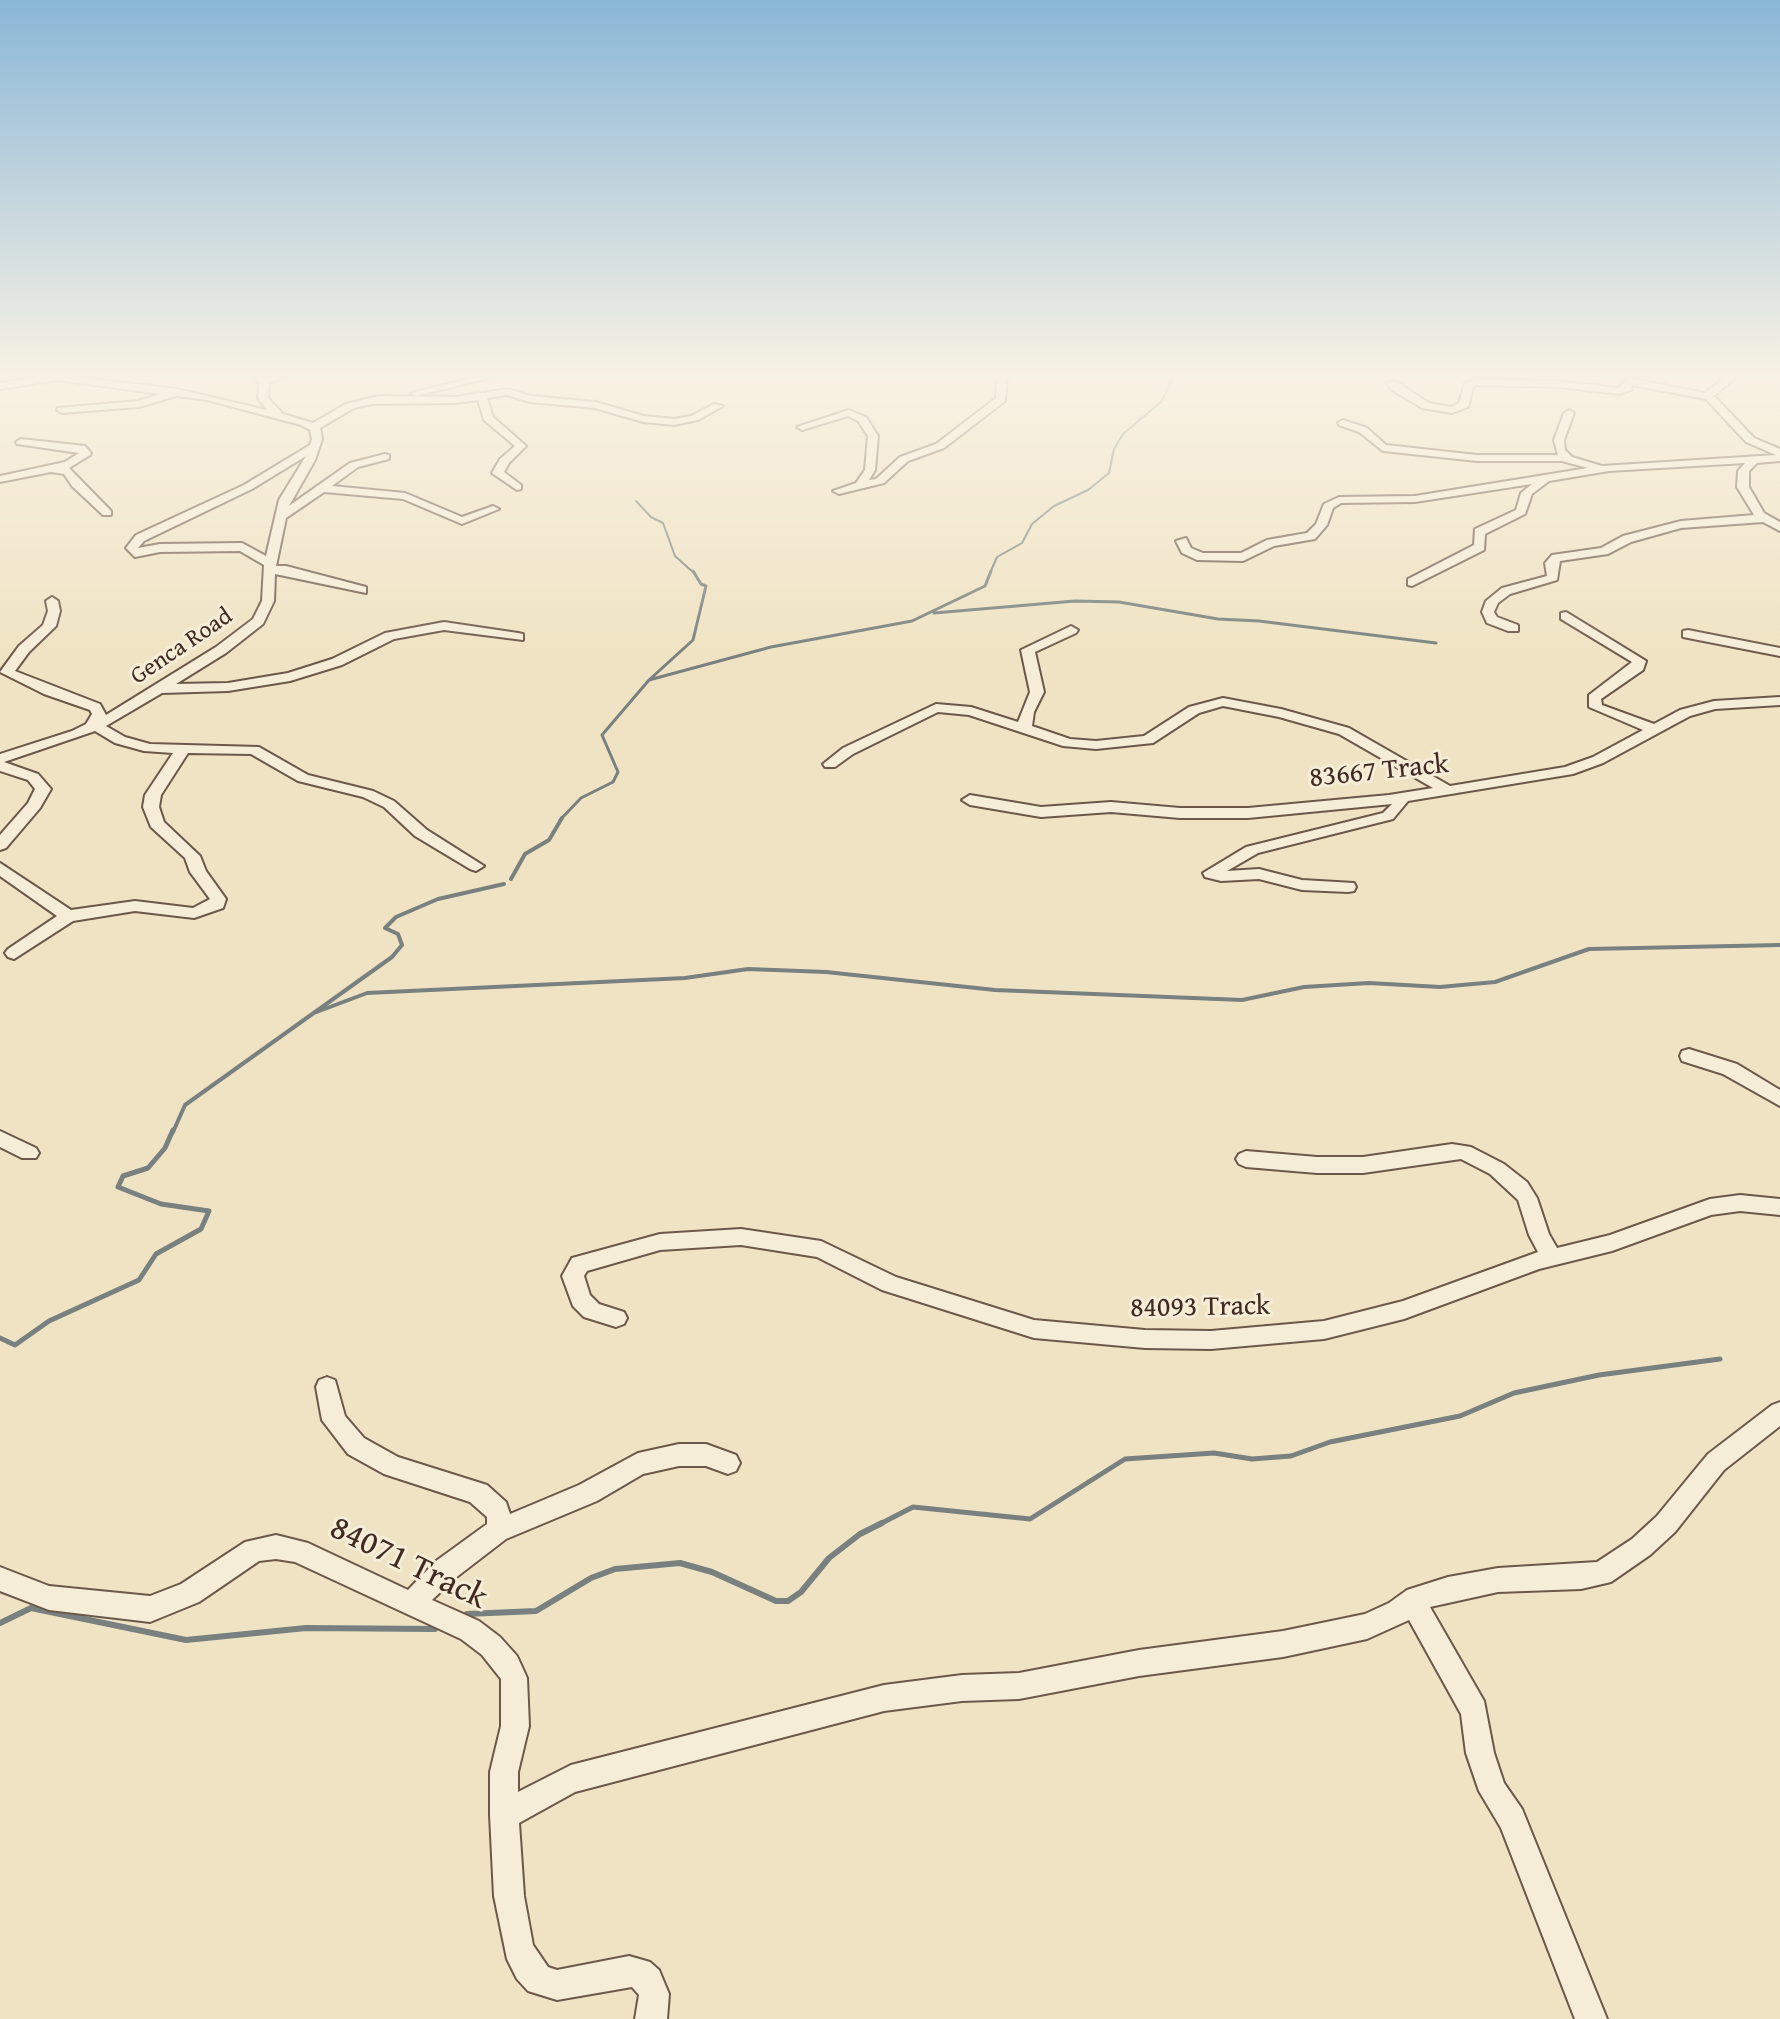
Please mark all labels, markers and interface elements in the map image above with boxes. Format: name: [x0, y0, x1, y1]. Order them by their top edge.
street label: Genca Road: [126, 603, 238, 691]
street label: 83667 Track: [1308, 748, 1450, 796]
street label: 84093 Track: [1130, 1290, 1270, 1326]
street label: 84071 Track: [323, 1508, 493, 1620]

